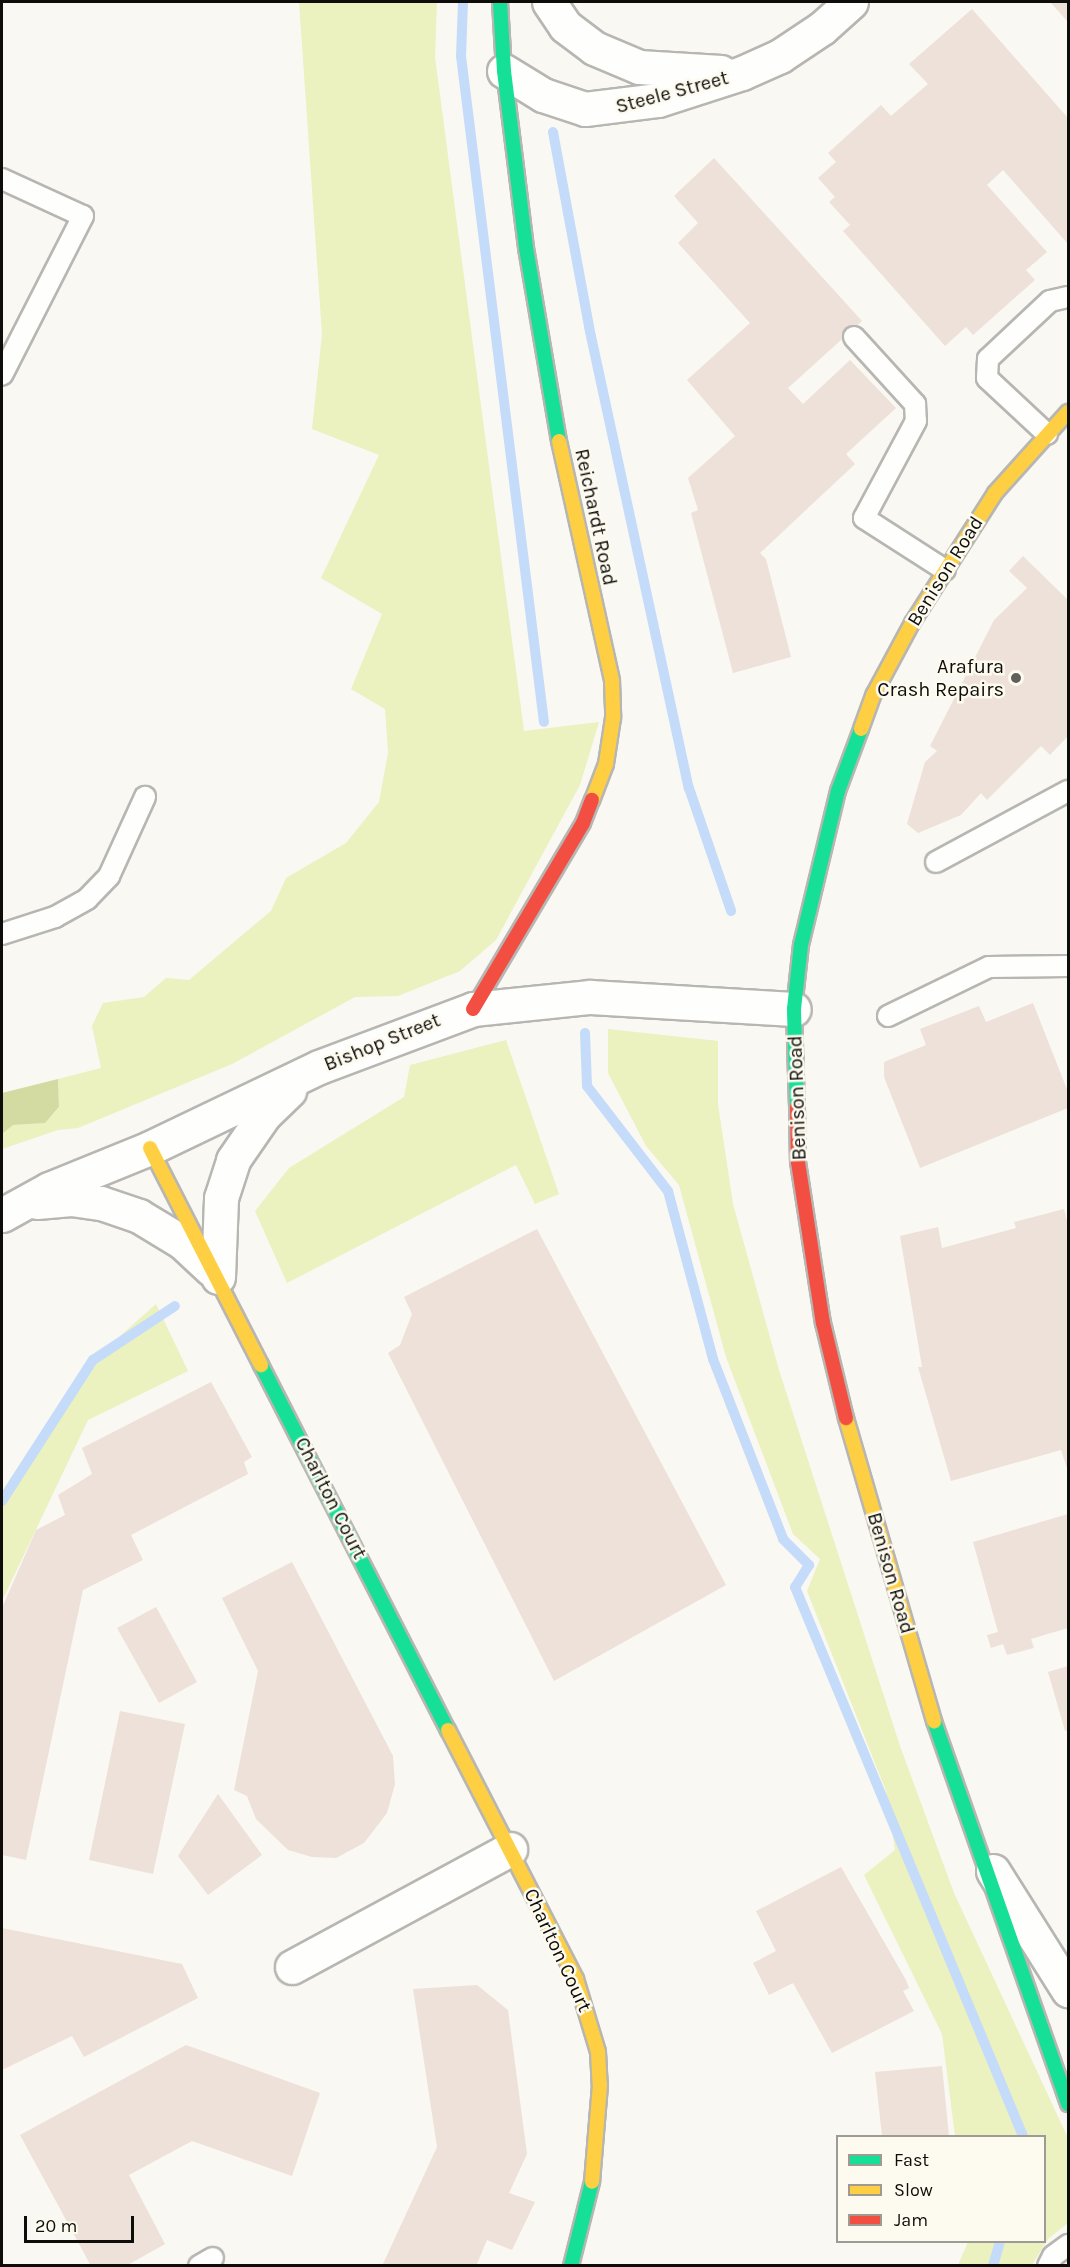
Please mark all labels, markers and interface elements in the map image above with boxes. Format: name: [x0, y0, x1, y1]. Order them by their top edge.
street label: Steele Street: [613, 65, 731, 119]
street label: Reichardt Road: [570, 446, 622, 588]
street label: Benison Road: [902, 512, 988, 630]
place label: Arafura Crash Repairs: [877, 654, 1004, 701]
marker: Arafura Crash Repairs: [1009, 671, 1023, 685]
street label: Bishop Street: [320, 1008, 444, 1076]
street label: Benison Road: [783, 1035, 811, 1161]
street label: Charlton Court: [290, 1433, 372, 1563]
street label: Benison Road: [862, 1510, 920, 1636]
street label: Charlton Court: [519, 1884, 597, 2016]
legend: [836, 2135, 1046, 2243]
text: Fast: [894, 2149, 929, 2171]
text: Slow: [894, 2179, 933, 2201]
scale bar: [27, 2204, 136, 2242]
text: Jam: [894, 2209, 928, 2231]
text: 20 m: [35, 2215, 77, 2237]

